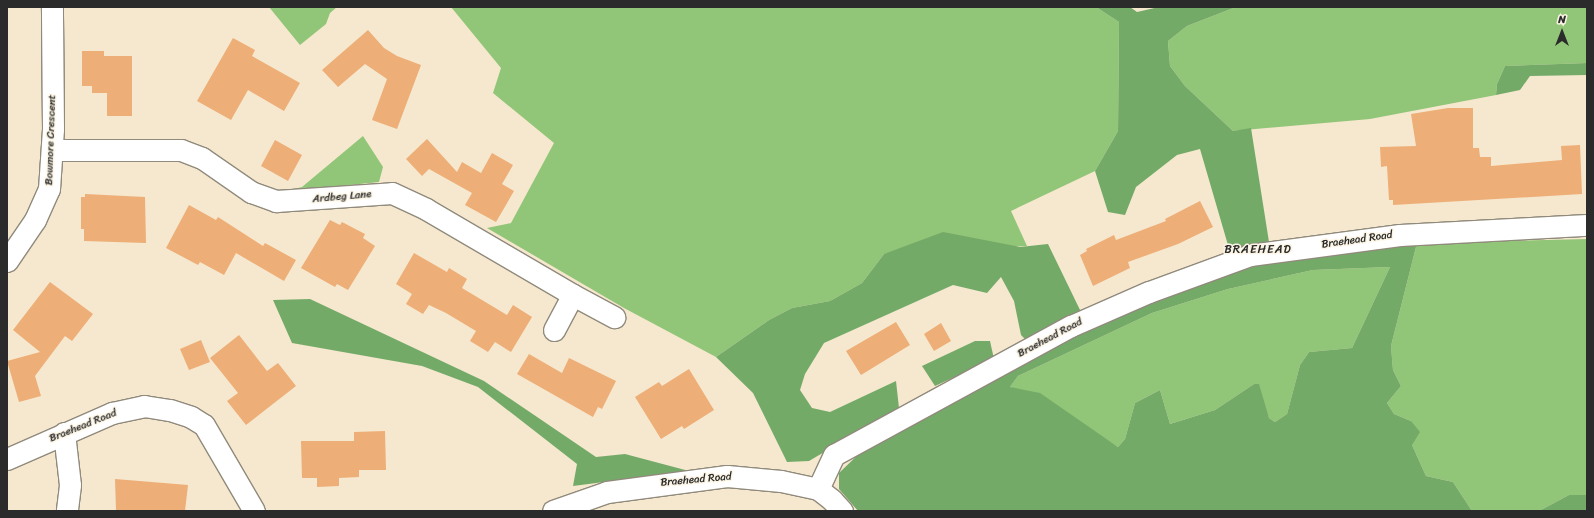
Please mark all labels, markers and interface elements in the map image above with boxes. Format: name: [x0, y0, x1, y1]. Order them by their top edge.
text: N: [1558, 10, 1566, 29]
north arrow: [1542, 12, 1582, 52]
street label: Bowmore Crescent: [43, 94, 59, 186]
street label: Ardbeg Lane: [312, 188, 372, 206]
street label: Braehead Road: [1321, 228, 1393, 252]
district label: BRAEHEAD: [1224, 243, 1292, 257]
street label: Braehead Road: [1015, 315, 1085, 361]
street label: Braehead Road: [47, 406, 119, 446]
street label: Braehead Road: [660, 470, 732, 490]

